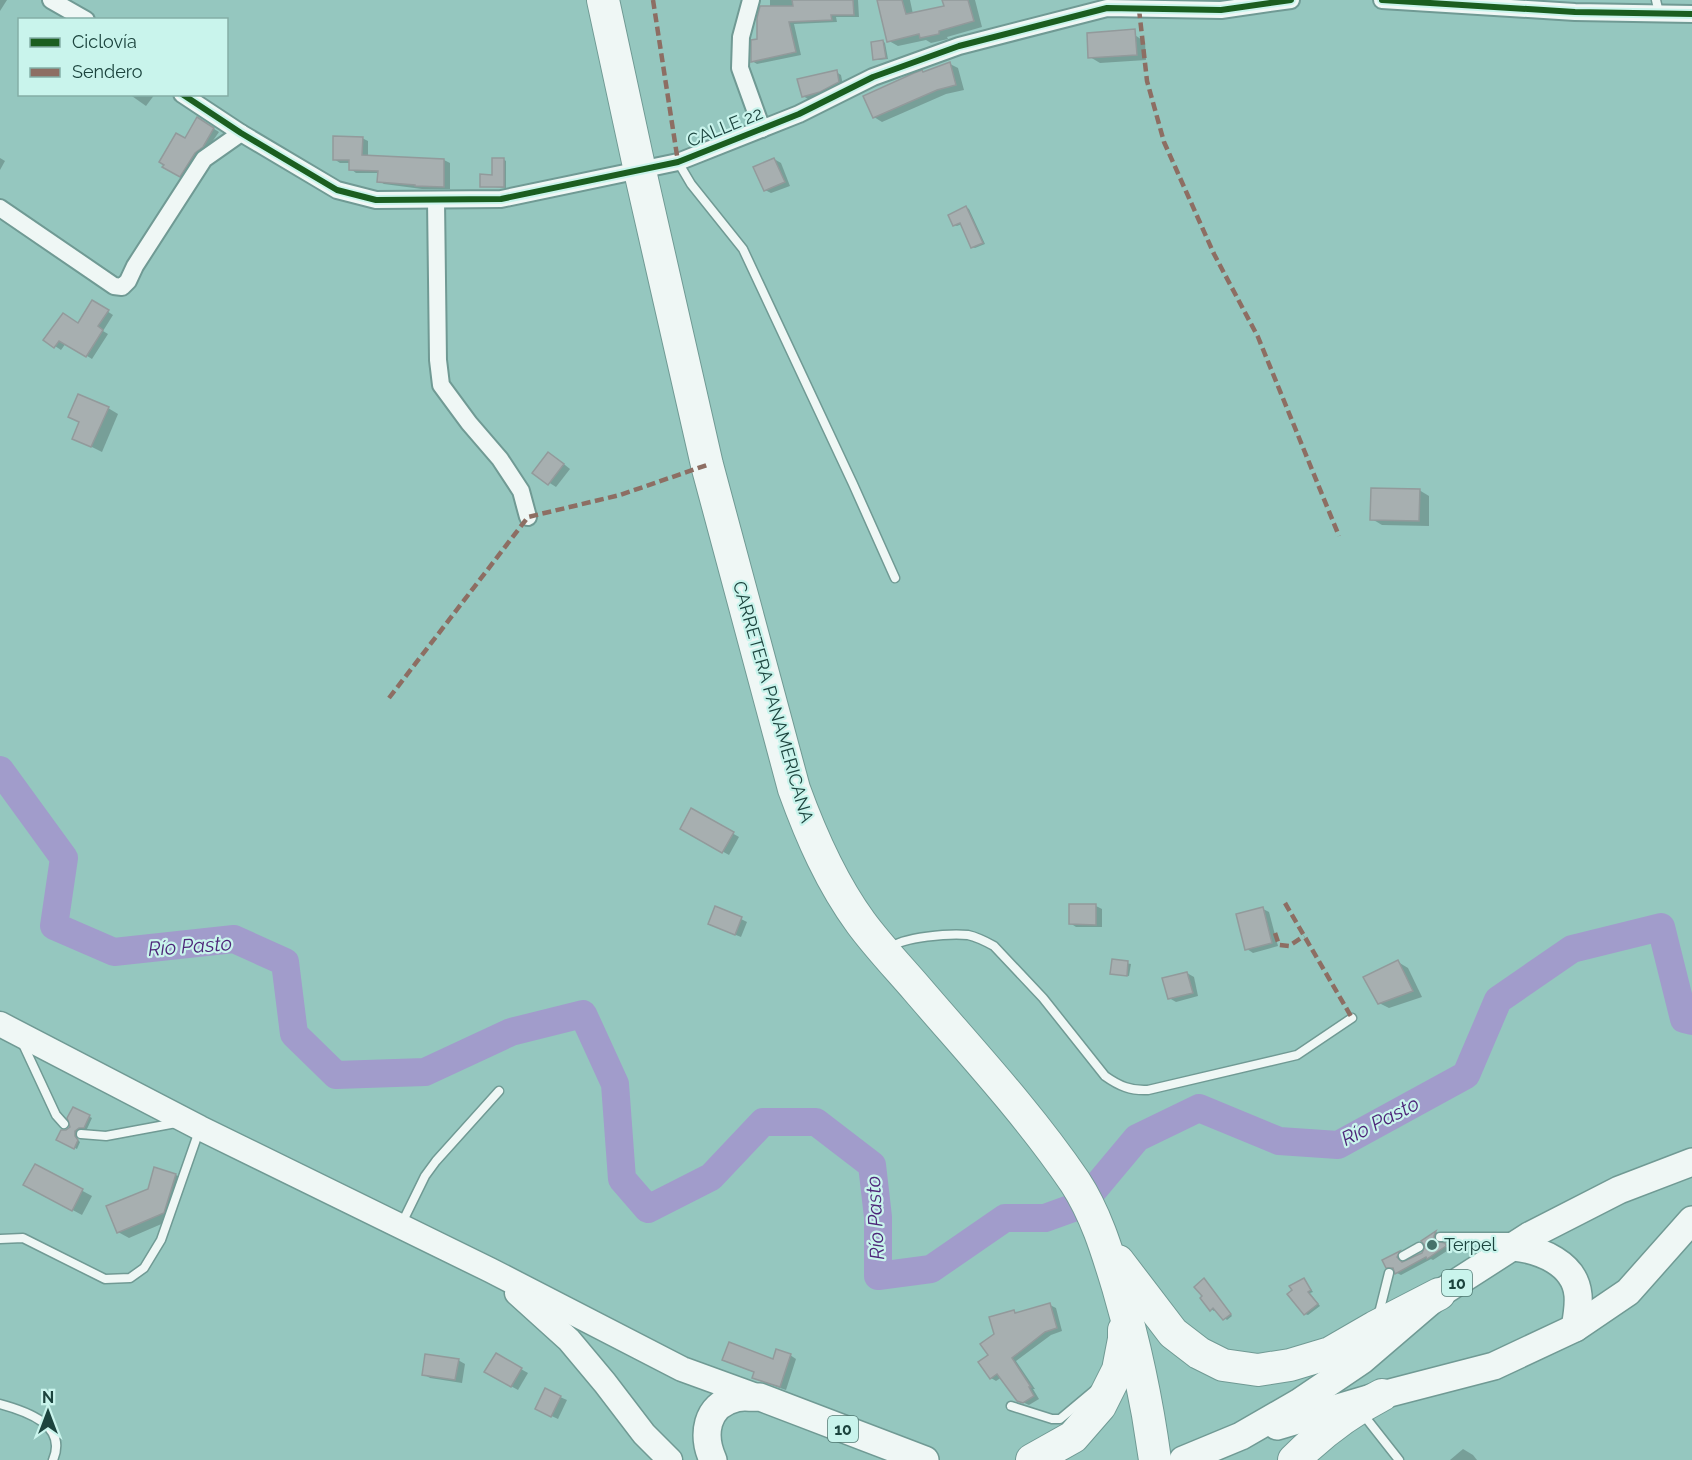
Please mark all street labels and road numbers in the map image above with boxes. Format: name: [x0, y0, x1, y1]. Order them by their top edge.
street label: CALLE 22: [684, 102, 766, 151]
street label: CARRETERA PANAMERICANA: [729, 579, 818, 825]
road number: 10: [1442, 1270, 1472, 1296]
road number: 10: [828, 1416, 858, 1442]

